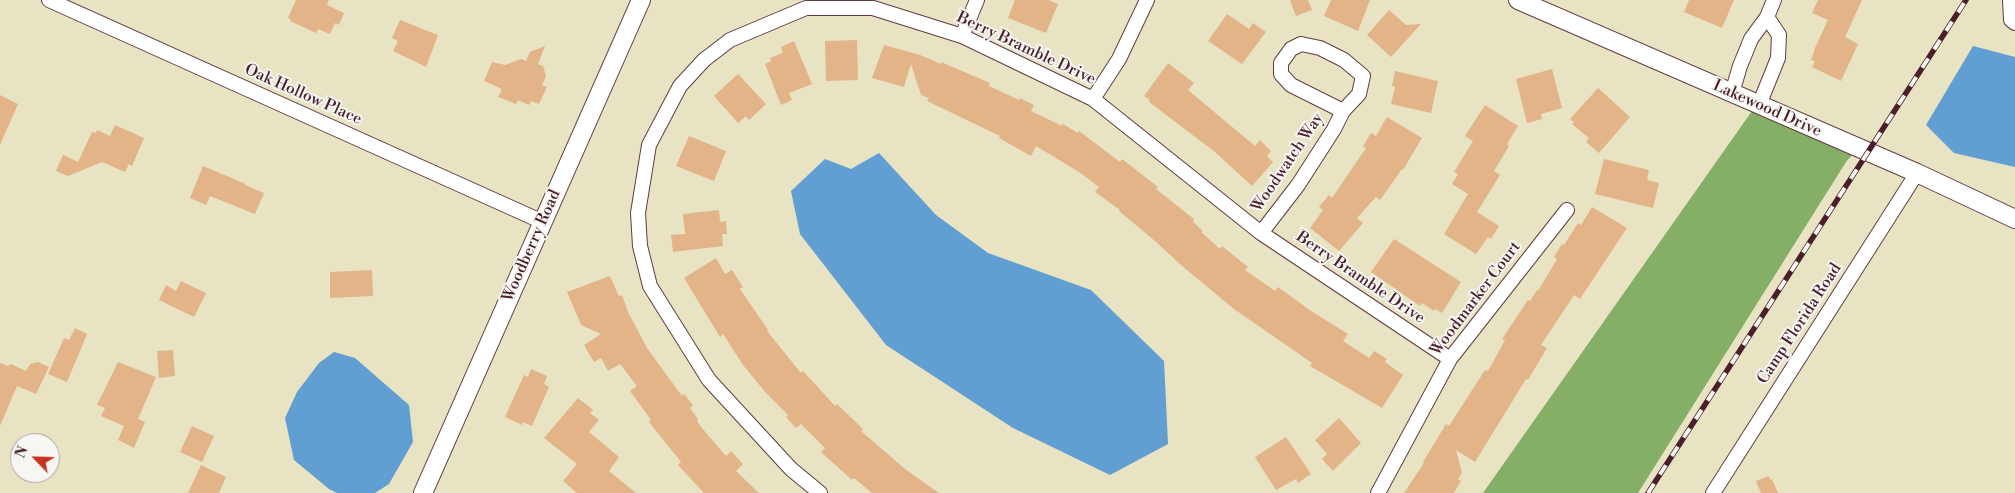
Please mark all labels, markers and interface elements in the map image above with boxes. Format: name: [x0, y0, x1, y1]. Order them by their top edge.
street label: Berry Bramble Drive: [953, 8, 1099, 90]
street label: Oak Hollow Place: [241, 61, 365, 129]
street label: Lakewood Drive: [1710, 76, 1824, 142]
street label: Woodwatch Way: [1248, 110, 1328, 216]
street label: Woodberry Road: [499, 187, 565, 305]
street label: Berry Bramble Drive: [1292, 228, 1428, 328]
street label: Woodmarker Court: [1427, 238, 1525, 360]
street label: Camp Florida Road: [1754, 260, 1846, 388]
north arrow: [10, 433, 60, 483]
text: N: [12, 444, 33, 461]

